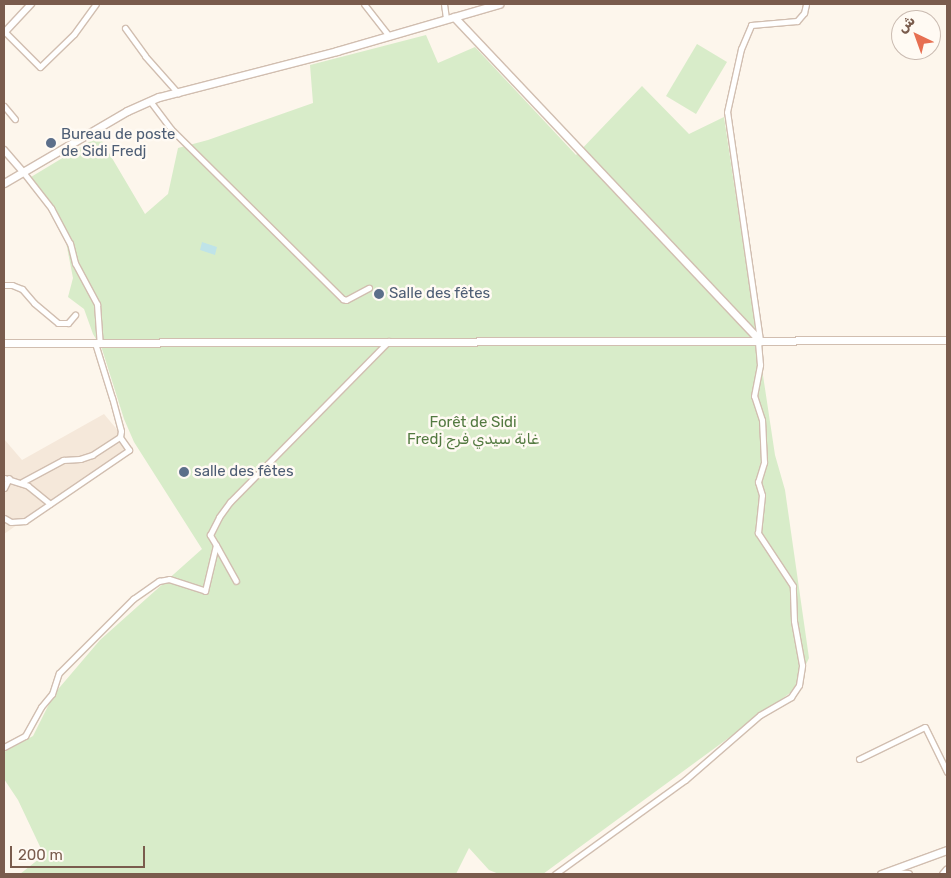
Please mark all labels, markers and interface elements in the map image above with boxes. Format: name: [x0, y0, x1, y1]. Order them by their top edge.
north arrow: [891, 10, 941, 60]
text: ش: [894, 12, 919, 36]
place label: Bureau de poste de Sidi Fredj: [61, 125, 175, 160]
marker: Bureau de poste de Sidi Fredj: [45, 137, 57, 149]
place label: Salle des fêtes: [389, 285, 491, 303]
marker: Salle des fêtes: [373, 288, 385, 300]
park label: Forêt de Sidi Fredj غابة سيدي فرج: [407, 413, 539, 448]
place label: salle des fêtes: [194, 463, 294, 481]
marker: salle des fêtes: [178, 466, 190, 478]
scale bar: [12, 836, 148, 868]
text: 200 m: [18, 846, 63, 864]

